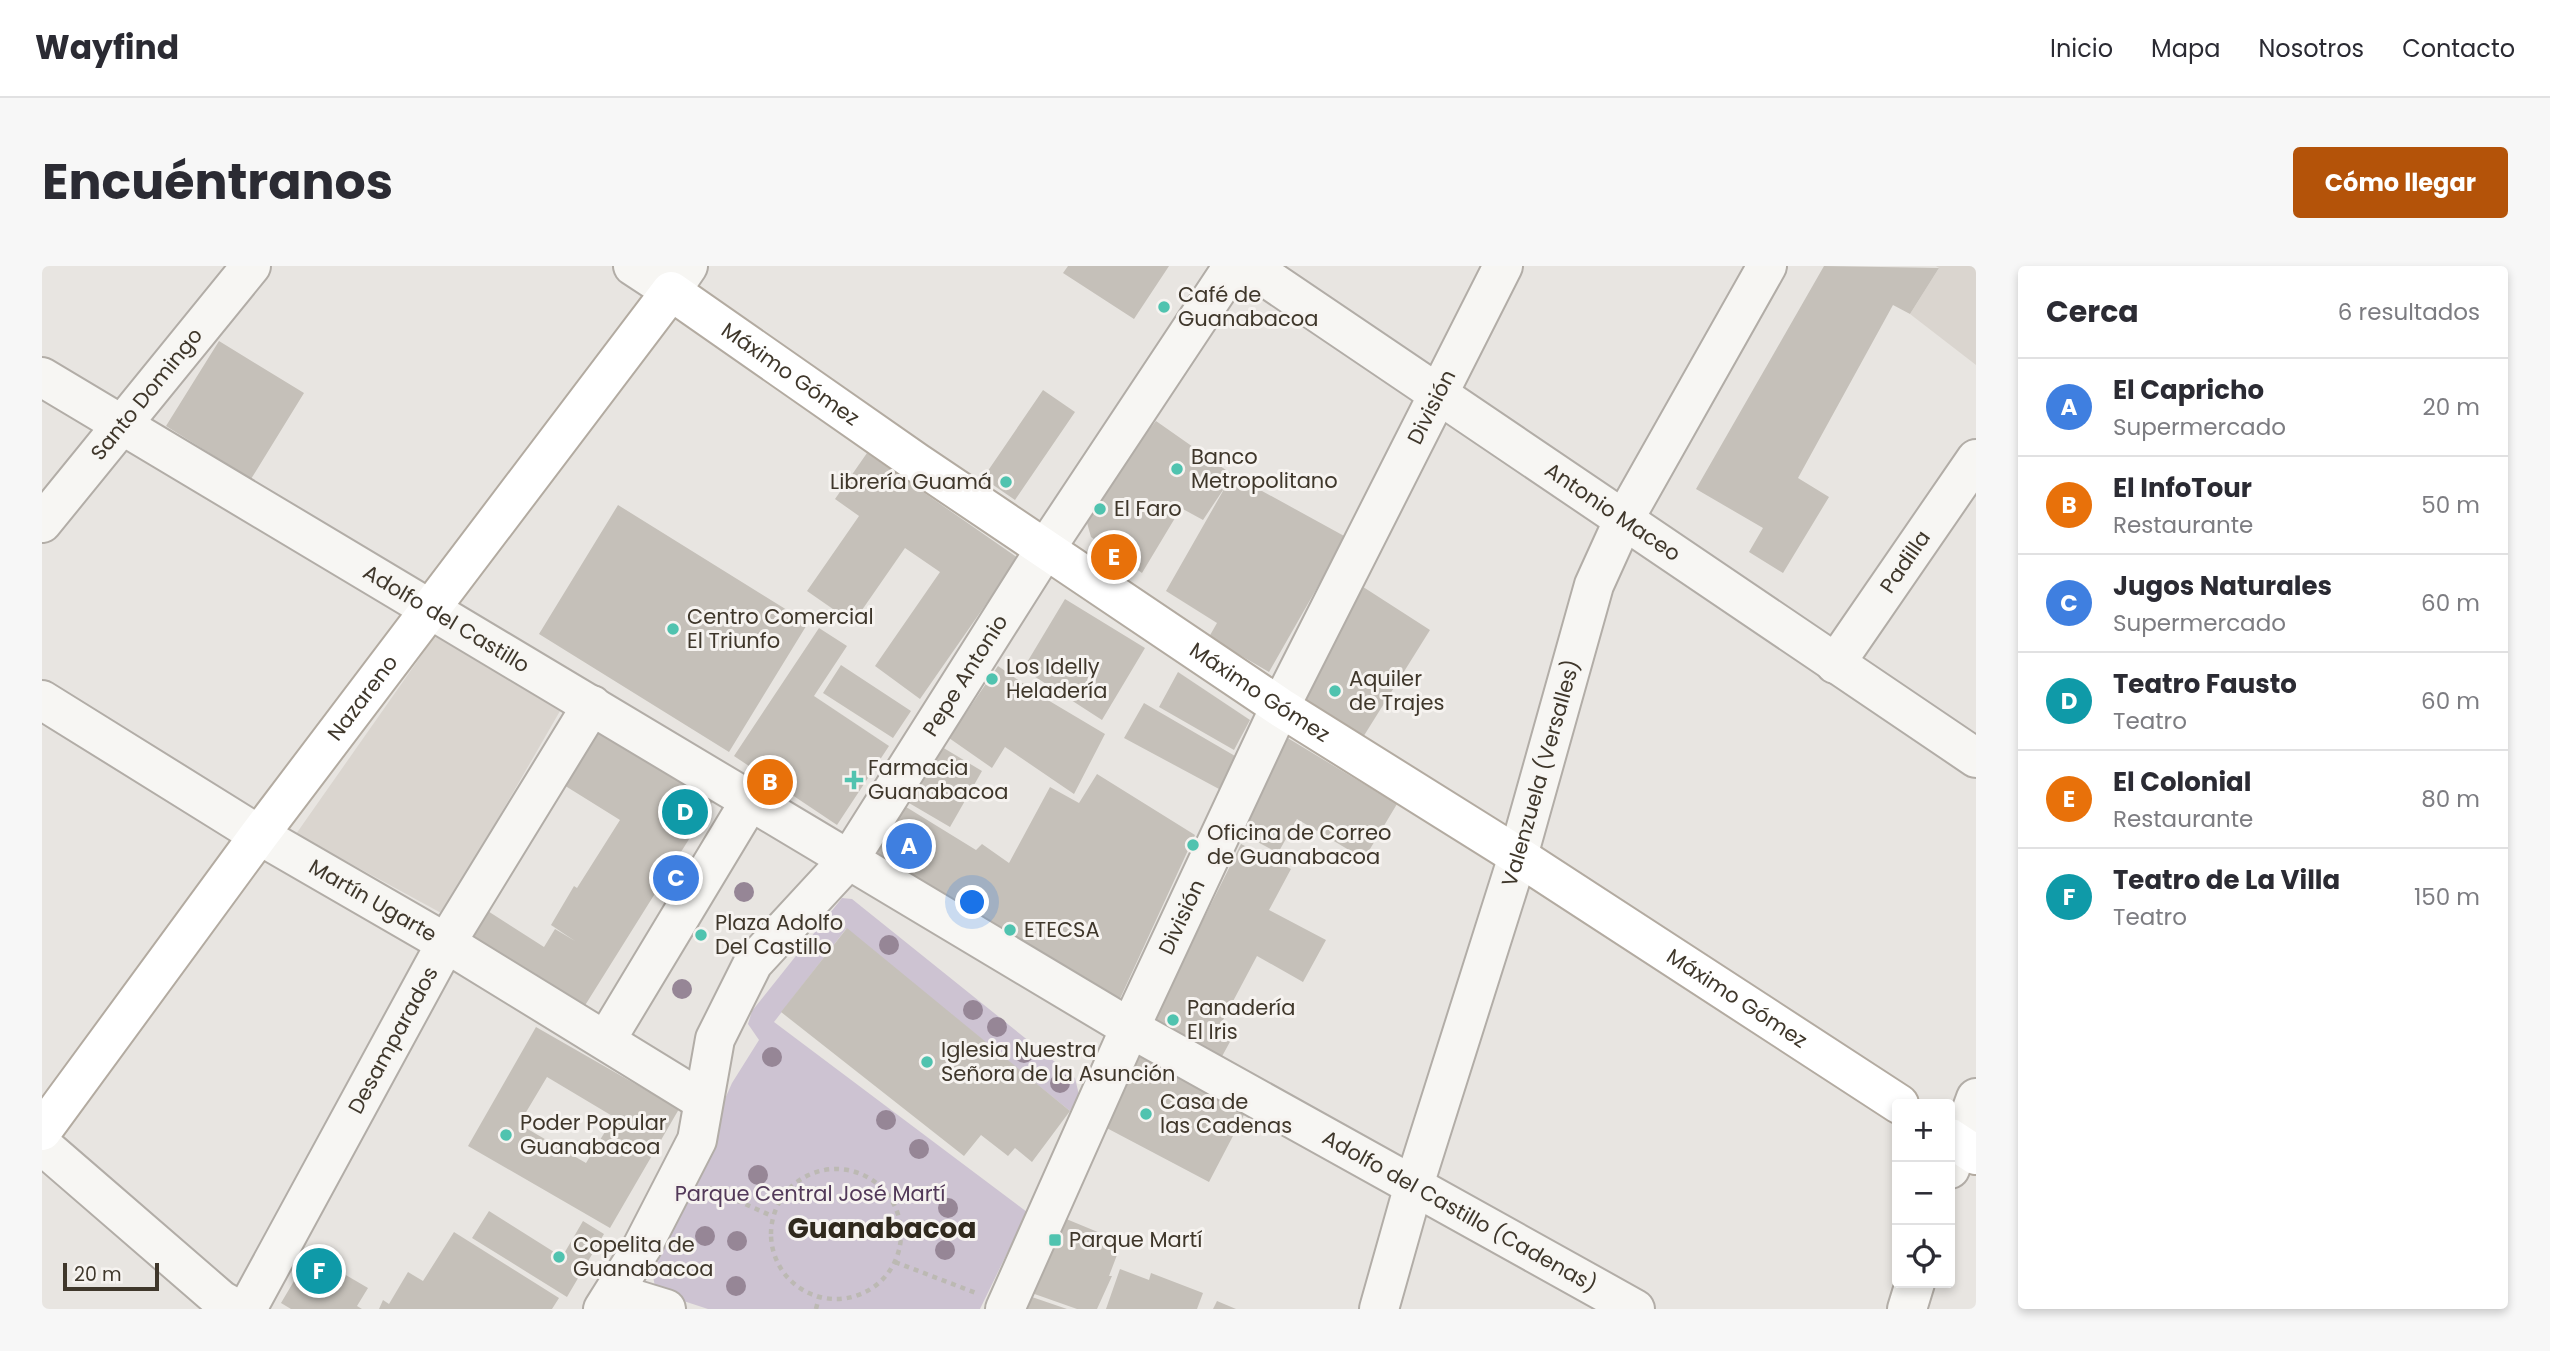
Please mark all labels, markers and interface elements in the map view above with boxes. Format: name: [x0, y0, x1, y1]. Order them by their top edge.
text: Wayfind: [35, 24, 179, 71]
text: Inicio: [2050, 32, 2113, 65]
text: Mapa: [2151, 32, 2220, 65]
text: Nosotros: [2258, 32, 2364, 65]
text: Contacto: [2402, 32, 2515, 65]
button: Cómo llegar: [2293, 147, 2508, 218]
text: Encuéntranos: [42, 148, 393, 216]
place label: Café de Guanabacoa: [1178, 280, 1318, 333]
text: Cerca: [2046, 290, 2139, 333]
text: 6 resultados: [2338, 296, 2480, 328]
marker: Café de Guanabacoa: [1156, 299, 1172, 315]
street label: Máximo Gómez: [716, 316, 865, 432]
street label: Santo Domingo: [84, 322, 209, 466]
street label: División: [1400, 365, 1462, 449]
text: El Capricho: [2113, 372, 2264, 408]
text: A: [2061, 391, 2077, 423]
text: 20 m: [2422, 391, 2480, 423]
text: Supermercado: [2113, 411, 2286, 443]
place label: Banco Metropolitano: [1191, 442, 1338, 495]
street label: Antonio Maceo: [1539, 455, 1686, 568]
marker: Banco Metropolitano: [1169, 461, 1185, 477]
place label: Librería Guamá: [830, 467, 992, 496]
text: El InfoTour: [2113, 470, 2252, 506]
marker: Librería Guamá: [998, 474, 1014, 490]
text: B: [2061, 489, 2077, 521]
text: 50 m: [2421, 489, 2480, 521]
place label: El Faro: [1114, 494, 1182, 523]
marker: El Faro: [1092, 501, 1108, 517]
text: Restaurante: [2113, 509, 2253, 541]
street label: Padilla: [1873, 524, 1937, 599]
pin: E: [1091, 531, 1137, 583]
street label: Adolfo del Castillo: [358, 557, 535, 679]
text: Jugos Naturales: [2113, 568, 2332, 604]
text: C: [2060, 587, 2078, 619]
text: 60 m: [2421, 587, 2480, 619]
place label: Centro Comercial El Triunfo: [687, 602, 874, 655]
text: Supermercado: [2113, 607, 2286, 639]
street label: Pepe Antonio: [916, 609, 1014, 742]
marker: Centro Comercial El Triunfo: [665, 621, 681, 637]
street label: Máximo Gómez: [1184, 635, 1336, 749]
street label: Nazareno: [321, 649, 404, 746]
place label: Los Idelly Heladería: [1006, 652, 1107, 705]
street label: Valenzuela (Versalles): [1494, 656, 1586, 890]
place label: Aquiler de Trajes: [1349, 664, 1444, 717]
text: Teatro Fausto: [2113, 666, 2297, 702]
marker: Los Idelly Heladería: [984, 671, 1000, 687]
marker: Aquiler de Trajes: [1327, 683, 1343, 699]
text: D: [2061, 685, 2077, 717]
text: 60 m: [2421, 685, 2480, 717]
text: Teatro: [2113, 705, 2187, 737]
place label: Farmacia Guanabacoa: [868, 753, 1008, 806]
pin: B: [747, 756, 793, 808]
text: El Colonial: [2113, 764, 2251, 800]
marker: Farmacia Guanabacoa: [846, 772, 862, 788]
text: E: [2063, 783, 2075, 815]
text: 80 m: [2421, 783, 2480, 815]
pin: D: [662, 786, 708, 838]
text: Restaurante: [2113, 803, 2253, 835]
place label: Oficina de Correo de Guanabacoa: [1207, 818, 1391, 871]
pin: A: [886, 820, 932, 872]
marker: Oficina de Correo de Guanabacoa: [1185, 837, 1201, 853]
street label: Martín Ugarte: [304, 852, 442, 949]
pin: C: [653, 852, 699, 904]
text: Teatro de La Villa: [2113, 862, 2340, 898]
street label: División: [1151, 874, 1211, 959]
text: F: [2063, 881, 2075, 913]
text: 150 m: [2414, 881, 2480, 913]
your location: [955, 885, 989, 919]
text: Teatro: [2113, 901, 2187, 933]
place label: Plaza Adolfo Del Castillo: [715, 908, 843, 961]
place label: ETECSA: [1024, 915, 1100, 944]
marker: ETECSA: [1002, 922, 1018, 938]
marker: Plaza Adolfo Del Castillo: [693, 927, 709, 943]
street label: Máximo Gómez: [1661, 942, 1813, 1055]
street label: Desamparados: [341, 961, 445, 1119]
place label: Panadería El Iris: [1187, 993, 1295, 1046]
marker: Panadería El Iris: [1165, 1012, 1181, 1028]
place label: Iglesia Nuestra Señora de la Asunción: [941, 1035, 1175, 1088]
marker: Iglesia Nuestra Señora de la Asunción: [919, 1054, 935, 1070]
place label: Casa de las Cadenas: [1160, 1087, 1292, 1140]
map controls: [1892, 1099, 1955, 1288]
button: +: [1892, 1099, 1955, 1162]
marker: Casa de las Cadenas: [1138, 1106, 1154, 1122]
place label: Poder Popular Guanabacoa: [520, 1108, 667, 1161]
street label: Adolfo del Castillo (Cadenas): [1317, 1123, 1602, 1299]
marker: Poder Popular Guanabacoa: [498, 1127, 514, 1143]
button: −: [1892, 1162, 1955, 1225]
park label: Parque Central José Martí: [675, 1179, 945, 1208]
district label: Guanabacoa: [788, 1209, 976, 1248]
place label: Parque Martí: [1069, 1225, 1202, 1254]
button: locate: [1892, 1225, 1955, 1288]
place label: Copelita de Guanabacoa: [573, 1230, 713, 1283]
marker: Parque Martí: [1047, 1232, 1063, 1248]
pin: F: [296, 1245, 342, 1297]
marker: Copelita de Guanabacoa: [551, 1249, 567, 1265]
scale bar: [63, 1260, 159, 1292]
text: 20 m: [74, 1261, 122, 1288]

